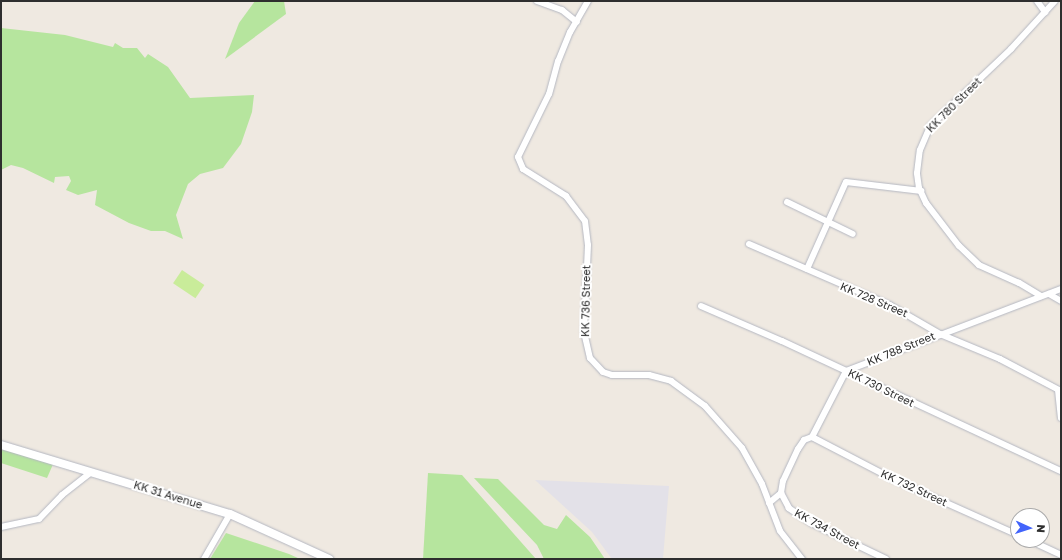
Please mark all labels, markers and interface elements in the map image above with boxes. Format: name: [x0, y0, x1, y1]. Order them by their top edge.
street label: KK 780 Street: [924, 75, 984, 135]
street label: KK 736 Street: [579, 265, 593, 337]
street label: KK 728 Street: [838, 280, 910, 320]
street label: KK 788 Street: [865, 329, 937, 369]
street label: KK 730 Street: [846, 366, 916, 410]
street label: KK 732 Street: [879, 467, 949, 509]
street label: KK 31 Avenue: [132, 478, 204, 512]
street label: KK 734 Street: [792, 506, 862, 552]
north arrow: [1010, 508, 1050, 548]
text: N: [1035, 524, 1048, 533]

